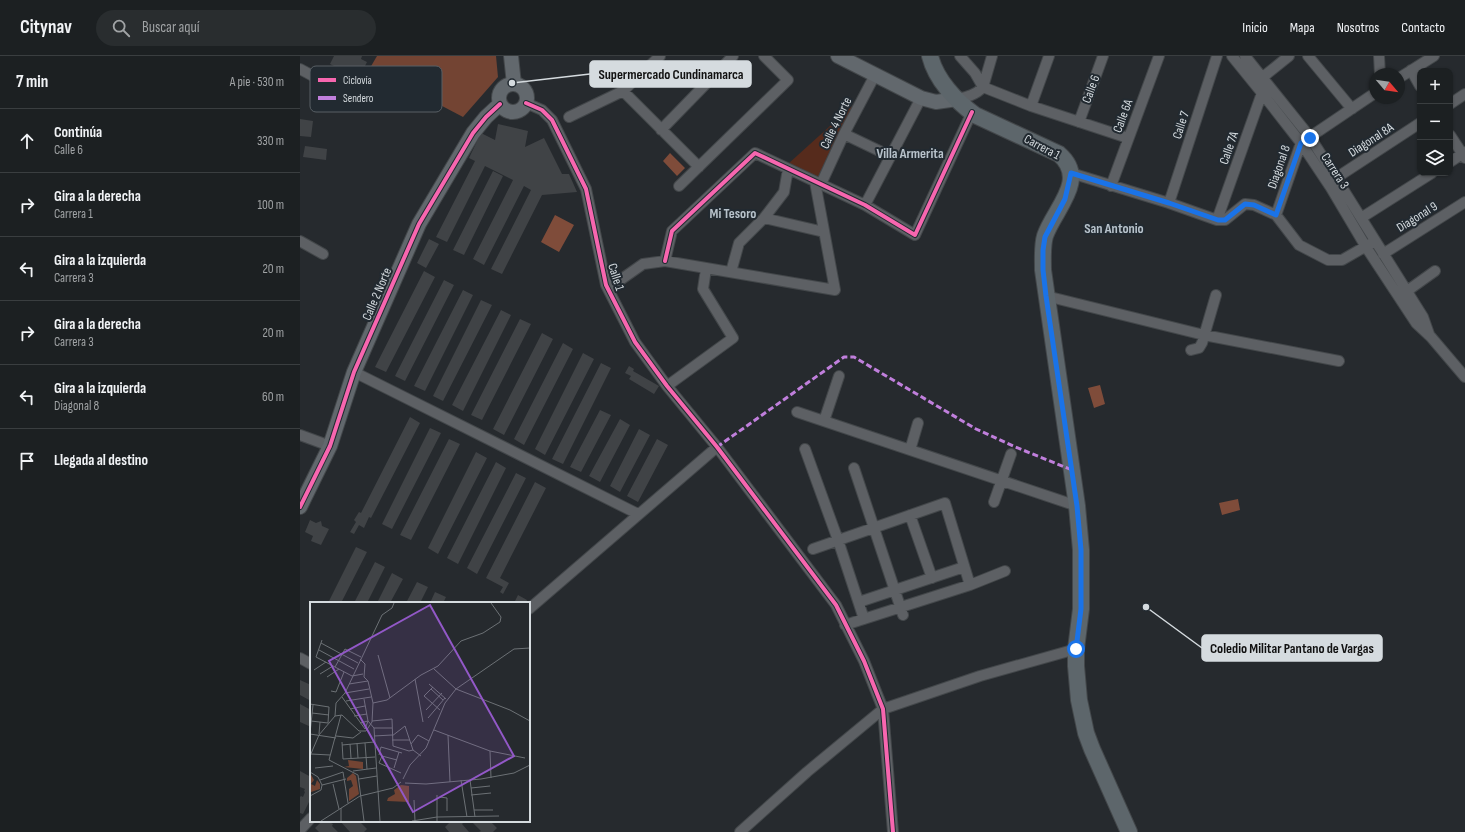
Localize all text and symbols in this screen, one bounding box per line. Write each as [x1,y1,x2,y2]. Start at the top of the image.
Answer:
search box [96,10,376,46]
text: Citynav [20,16,72,39]
icon: search [110,17,132,39]
text: Buscar aquí [142,18,200,37]
text: Inicio [1242,19,1268,36]
text: Mapa [1290,19,1315,36]
text: Nosotros [1337,19,1379,36]
text: Contacto [1401,19,1445,36]
callout: Supermercado Cundinamarca [590,61,751,87]
legend [310,66,442,112]
text: Supermercado Cundinamarca [598,66,744,83]
north arrow [1369,68,1405,104]
map controls [1417,68,1453,176]
button: + [1417,68,1453,104]
text: 7 min [16,72,48,92]
street label: Calle 6 [1079,72,1104,105]
text: A pie · 530 m [230,74,284,90]
text: Ciclovía [343,74,372,87]
text: Sendero [343,92,374,105]
street label: Calle 4 Norte [817,94,855,152]
street label: Calle 6A [1110,97,1137,135]
button: − [1417,104,1453,140]
street label: Calle 7 [1169,108,1193,141]
street label: Diagonal 8A [1345,119,1397,161]
text: Continúa [54,123,102,142]
street label: Calle 7A [1216,129,1242,167]
route end [1301,129,1319,147]
icon: ahead [16,130,38,152]
street label: Carrera 1 [1021,131,1063,163]
text: 330 m [257,133,284,149]
button: layers [1417,140,1453,176]
text: Calle 6 [54,142,83,158]
street label: Diagonal 8 [1264,143,1294,191]
district label: Villa Armerita [876,145,944,162]
street label: Carrera 3 [1317,150,1353,192]
text: Gira a la derecha [54,187,141,206]
icon: right [16,194,38,216]
text: 100 m [257,197,284,213]
street label: Diagonal 9 [1394,198,1441,236]
district label: Mi Tesoro [710,205,756,222]
text: Carrera 1 [54,206,93,222]
district label: San Antonio [1084,220,1144,237]
text: Gira a la izquierda [54,251,146,270]
icon: left [16,258,38,280]
text: 20 m [262,261,284,277]
street label: Calle 1 [604,261,628,293]
street label: Calle 2 Norte [359,265,395,323]
text: Carrera 3 [54,270,94,286]
text: Gira a la derecha [54,315,141,334]
icon: right [16,322,38,344]
text: 20 m [262,325,284,341]
text: Carrera 3 [54,334,94,350]
text: Gira a la izquierda [54,379,146,398]
icon: left [16,386,38,408]
text: 60 m [262,389,284,405]
text: Diagonal 8 [54,398,99,414]
icon: arrive [16,450,38,472]
text: Llegada al destino [54,451,148,470]
inset map [310,602,530,822]
callout: Coledio Militar Pantano de Vargas [1202,635,1382,661]
route start [1067,640,1085,658]
text: Coledio Militar Pantano de Vargas [1210,640,1374,657]

